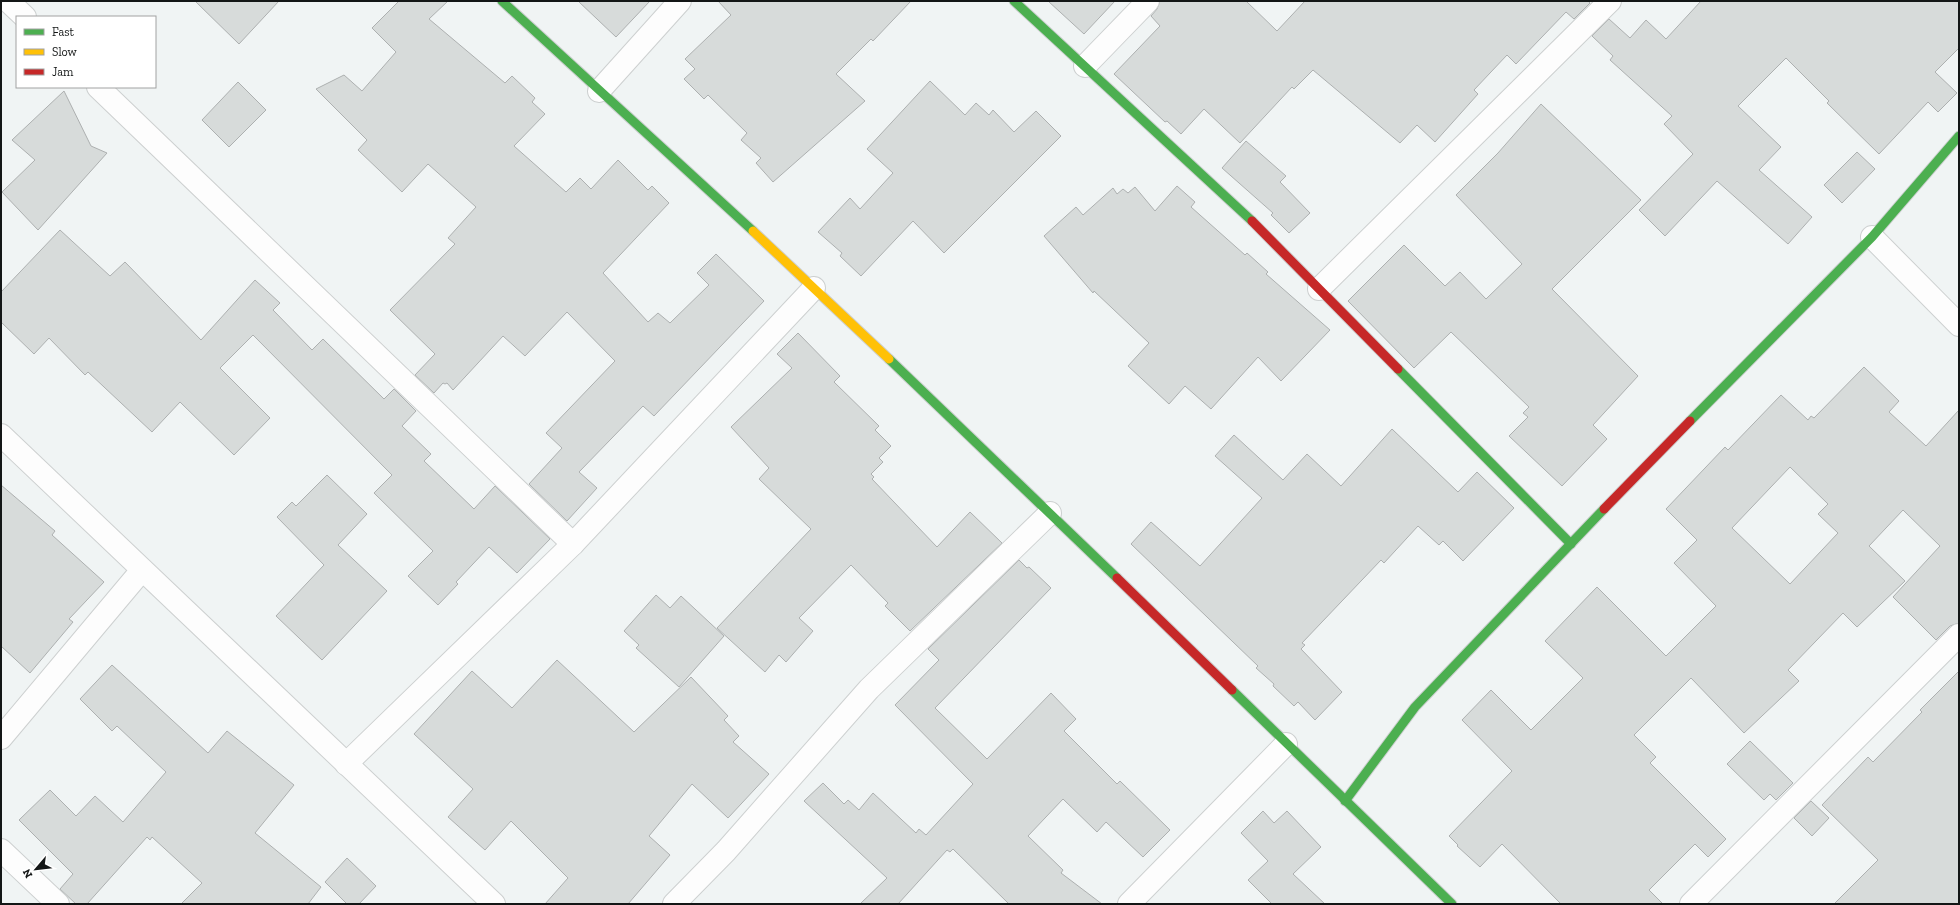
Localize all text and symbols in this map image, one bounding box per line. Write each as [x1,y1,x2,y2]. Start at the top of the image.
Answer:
legend [16,16,156,88]
text: Fast [52,25,75,39]
text: Slow [52,45,78,59]
text: Jam [52,65,74,79]
north arrow [16,849,56,889]
text: N [20,866,35,880]

